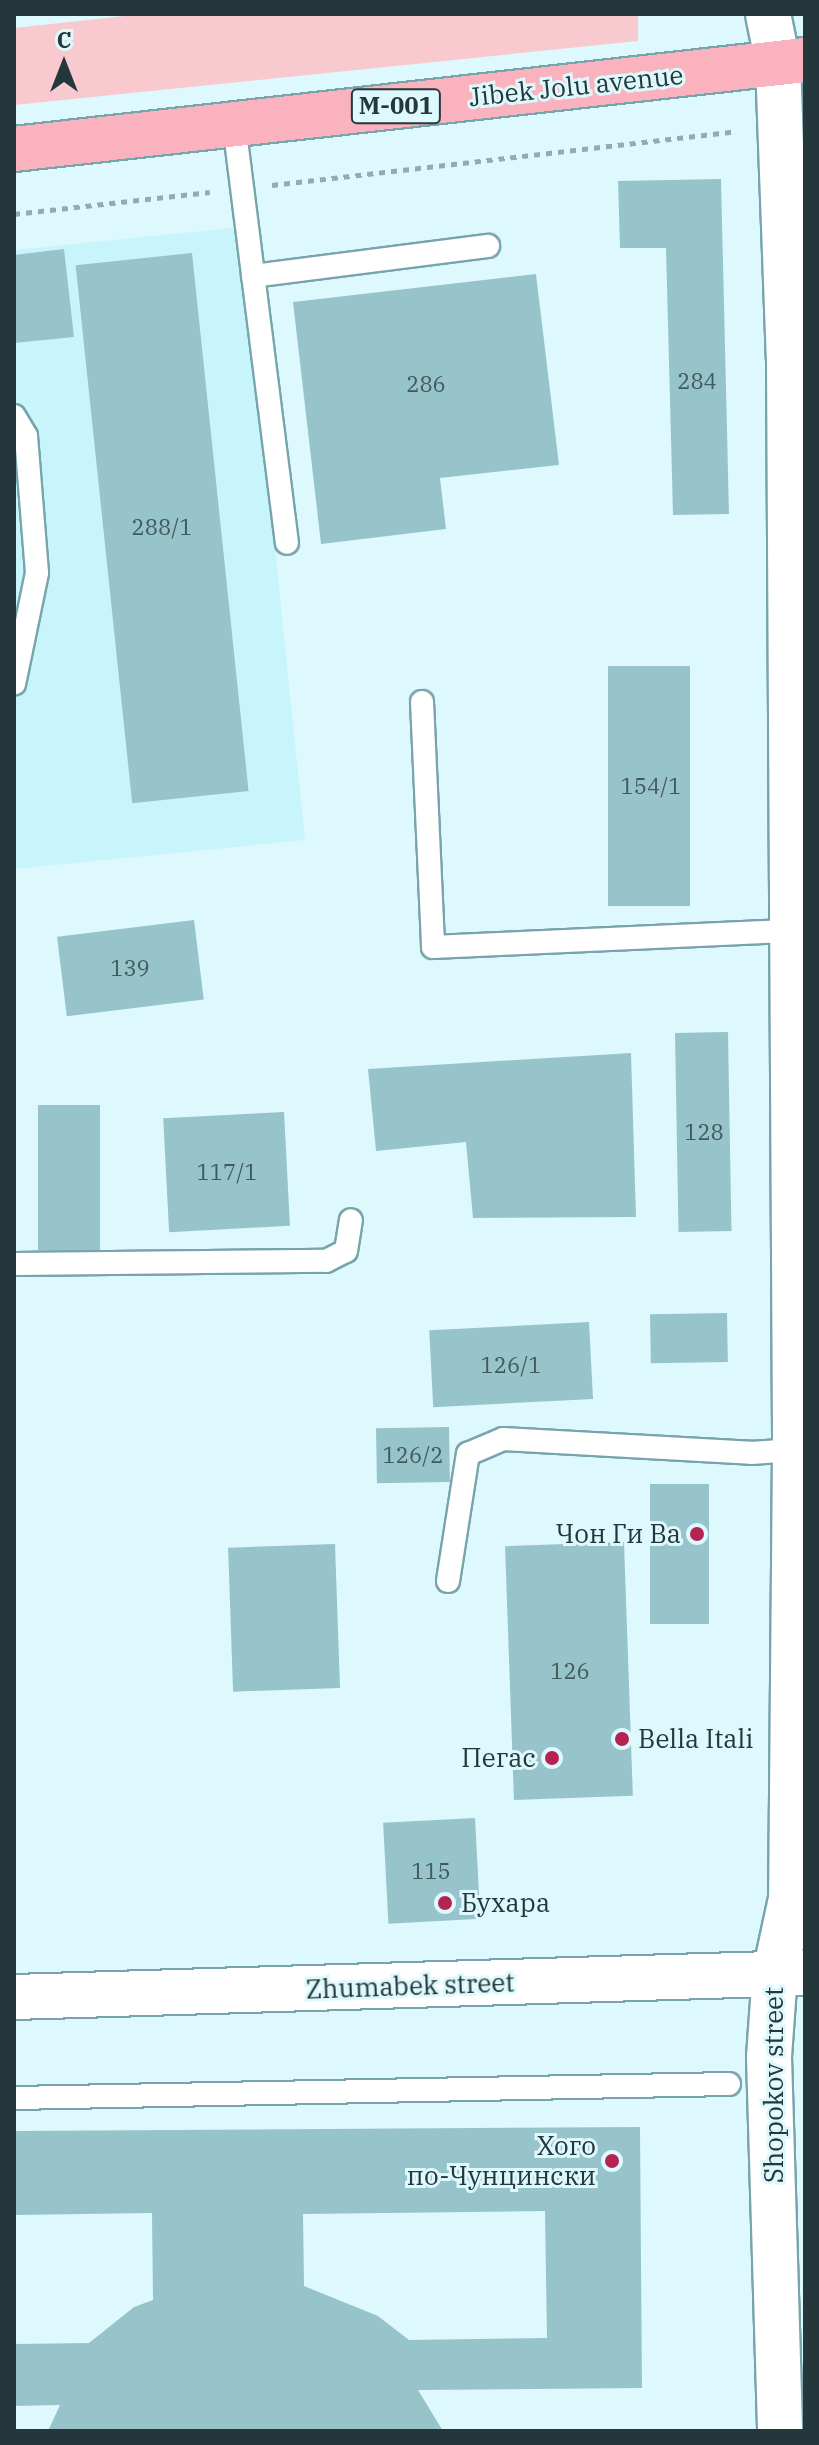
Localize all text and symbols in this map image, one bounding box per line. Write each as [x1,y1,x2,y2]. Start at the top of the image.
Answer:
north arrow [24,24,104,104]
text: С [57,25,71,54]
street label: Jibek Jolu avenue [467,59,685,113]
road number: М-001 [350,86,442,126]
house number: 284 [677,368,717,394]
house number: 286 [406,371,446,397]
house number: 288/1 [132,514,192,540]
house number: 154/1 [621,773,681,799]
house number: 139 [110,955,150,981]
house number: 128 [684,1119,724,1145]
house number: 117/1 [197,1159,257,1185]
house number: 126/1 [481,1352,541,1378]
house number: 126/2 [383,1442,443,1468]
place label: Чон Ги Ва [556,1518,681,1550]
marker: Чон Ги Ва [688,1525,706,1543]
house number: 126 [550,1658,590,1684]
place label: Bella Itali [638,1723,754,1755]
marker: Bella Itali [613,1730,631,1748]
place label: Пегас [461,1742,536,1774]
marker: Пегас [543,1749,561,1767]
house number: 115 [411,1858,451,1884]
place label: Бухара [461,1887,550,1919]
marker: Бухара [436,1894,454,1912]
street label: Zhumabek street [305,1967,515,2005]
street label: Shopokov street [758,1987,790,2183]
place label: Хого по-Чунцински [407,2130,596,2192]
marker: Хого по-Чунцински [603,2152,621,2170]

